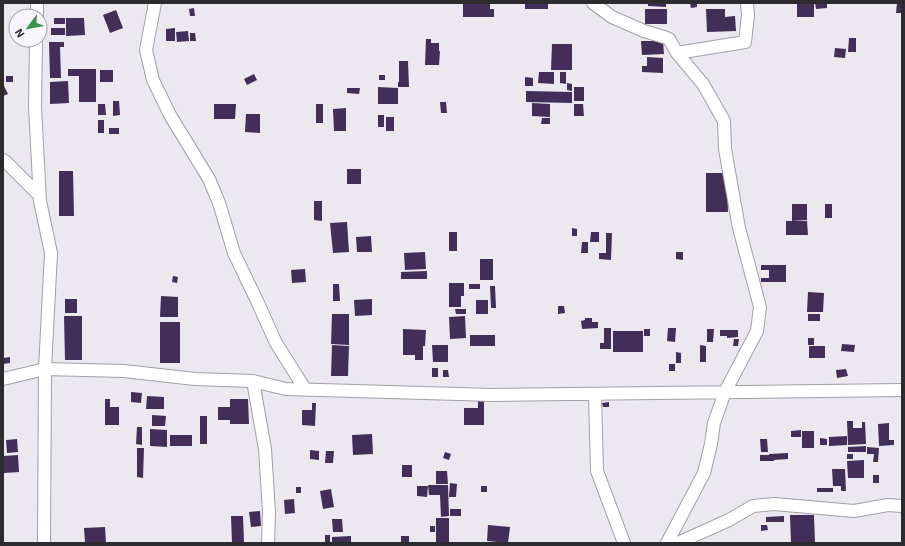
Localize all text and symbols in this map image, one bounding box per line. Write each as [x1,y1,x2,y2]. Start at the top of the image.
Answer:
north arrow [8,8,48,48]
text: N [11,27,27,40]

